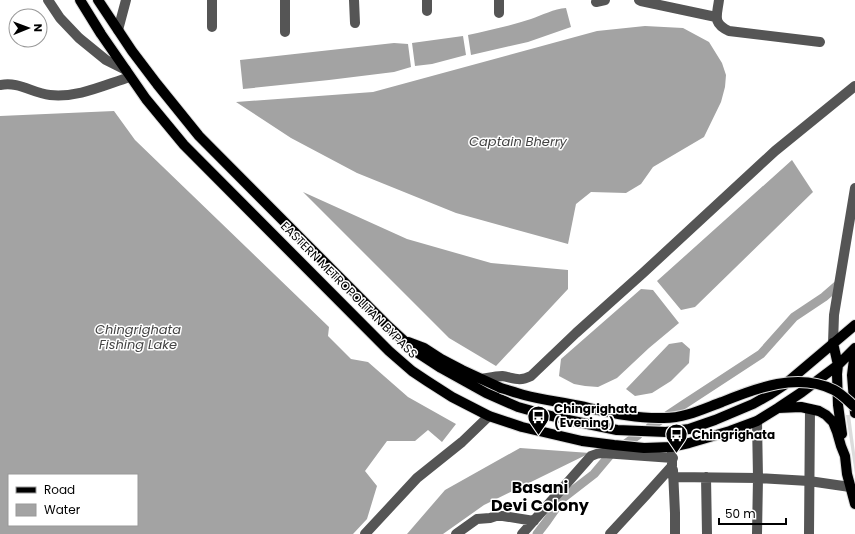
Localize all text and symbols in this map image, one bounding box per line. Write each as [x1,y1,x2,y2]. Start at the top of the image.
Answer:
north arrow [8,8,48,48]
text: N [30,24,46,32]
water label: Captain Bherry [469,132,568,151]
street label: EASTERN METROPOLITAN BYPASS [277,218,421,362]
water label: Chingrighata Fishing Lake [95,320,181,354]
place label: Chingrighata (Evening) [554,400,637,431]
bus stop icon: Chingrighata (Evening) [525,403,551,436]
bus stop icon: Chingrighata [664,422,690,455]
place label: Chingrighata [692,426,775,443]
legend [8,474,138,526]
district label: Basani Devi Colony [491,476,590,517]
text: Road [44,481,75,498]
scale bar [719,500,786,526]
text: Water [44,501,81,518]
text: 50 m [725,505,756,522]

